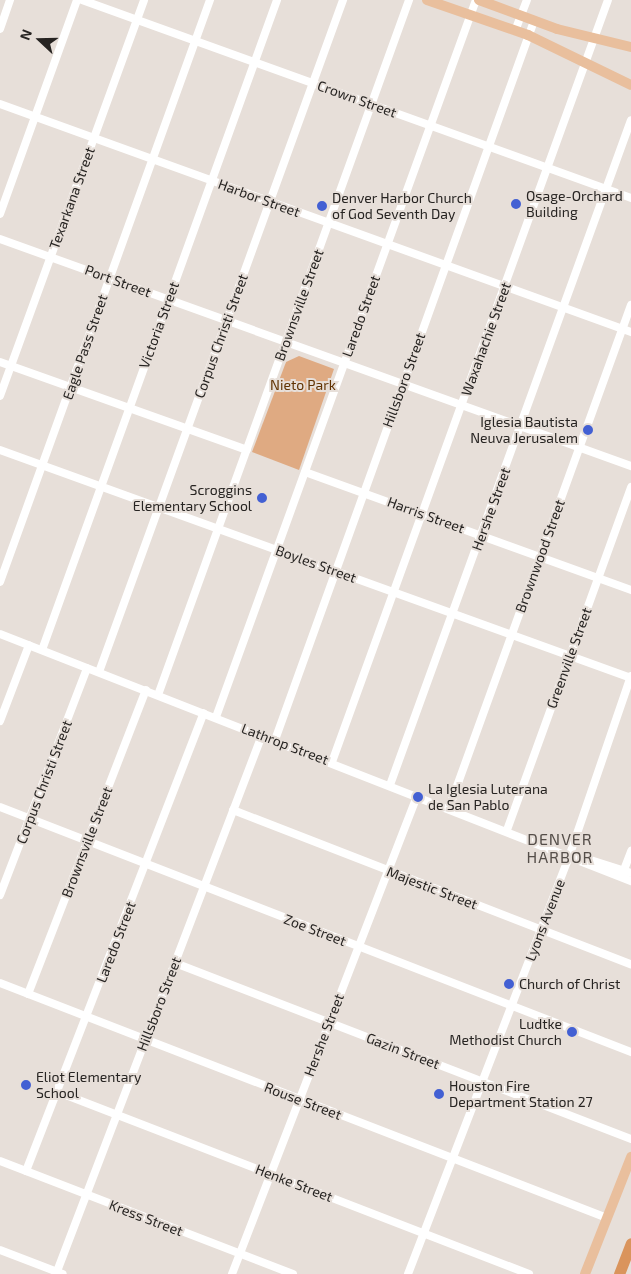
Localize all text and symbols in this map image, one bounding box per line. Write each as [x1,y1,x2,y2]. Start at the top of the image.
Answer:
north arrow [15,15,65,65]
text: N [16,27,35,42]
street label: Crown Street [315,77,399,121]
street label: Texarkana Street [46,145,98,251]
street label: Harbor Street [216,175,302,221]
place label: Osage-Orchard Building [526,188,623,220]
place label: Denver Harbor Church of God Seventh Day [332,190,472,222]
marker: Osage-Orchard Building [510,198,522,210]
marker: Denver Harbor Church of God Seventh Day [316,200,328,212]
street label: Brownsville Street [271,247,327,363]
street label: Port Street [83,261,153,301]
street label: Corpus Christi Street [191,272,251,400]
street label: Laredo Street [338,273,384,359]
street label: Victoria Street [136,279,182,371]
street label: Waxahachie Street [458,280,514,398]
street label: Eagle Pass Street [59,292,111,402]
street label: Hillsboro Street [379,330,429,430]
park label: Nieto Park [270,377,336,393]
place label: Iglesia Bautista Neuva Jerusalem [470,414,578,447]
marker: Iglesia Bautista Neuva Jerusalem [582,424,594,436]
street label: Hershe Street [468,465,514,553]
place label: Scroggins Elementary School [133,482,252,514]
marker: Scroggins Elementary School [256,492,268,504]
street label: Harris Street [385,493,467,537]
street label: Brownwood Street [512,497,568,615]
street label: Boyles Street [273,542,359,586]
street label: Greenville Street [543,605,595,711]
street label: Corpus Christi Street [13,718,75,846]
street label: Lathrop Street [239,720,331,768]
place label: La Iglesia Luterana de San Pablo [428,781,548,814]
street label: Brownsville Street [58,784,116,900]
marker: La Iglesia Luterana de San Pablo [412,791,424,803]
district label: DENVER HARBOR [526,829,594,867]
street label: Majestic Street [384,863,480,913]
street label: Lyons Avenue [522,876,568,964]
street label: Laredo Street [93,899,139,985]
street label: Zoe Street [281,910,349,950]
street label: Hillsboro Street [133,954,185,1054]
place label: Church of Christ [519,976,621,992]
marker: Church of Christ [503,978,515,990]
street label: Hershe Street [301,991,347,1079]
place label: Ludtke Methodist Church [449,1016,562,1048]
marker: Ludtke Methodist Church [566,1026,578,1038]
street label: Gazin Street [364,1029,442,1073]
place label: Eliot Elementary School [36,1069,141,1102]
place label: Houston Fire Department Station 27 [449,1078,593,1110]
marker: Eliot Elementary School [20,1079,32,1091]
street label: Rouse Street [262,1079,344,1123]
marker: Houston Fire Department Station 27 [433,1088,445,1100]
street label: Henke Street [253,1161,335,1205]
street label: Kress Street [107,1196,185,1240]

